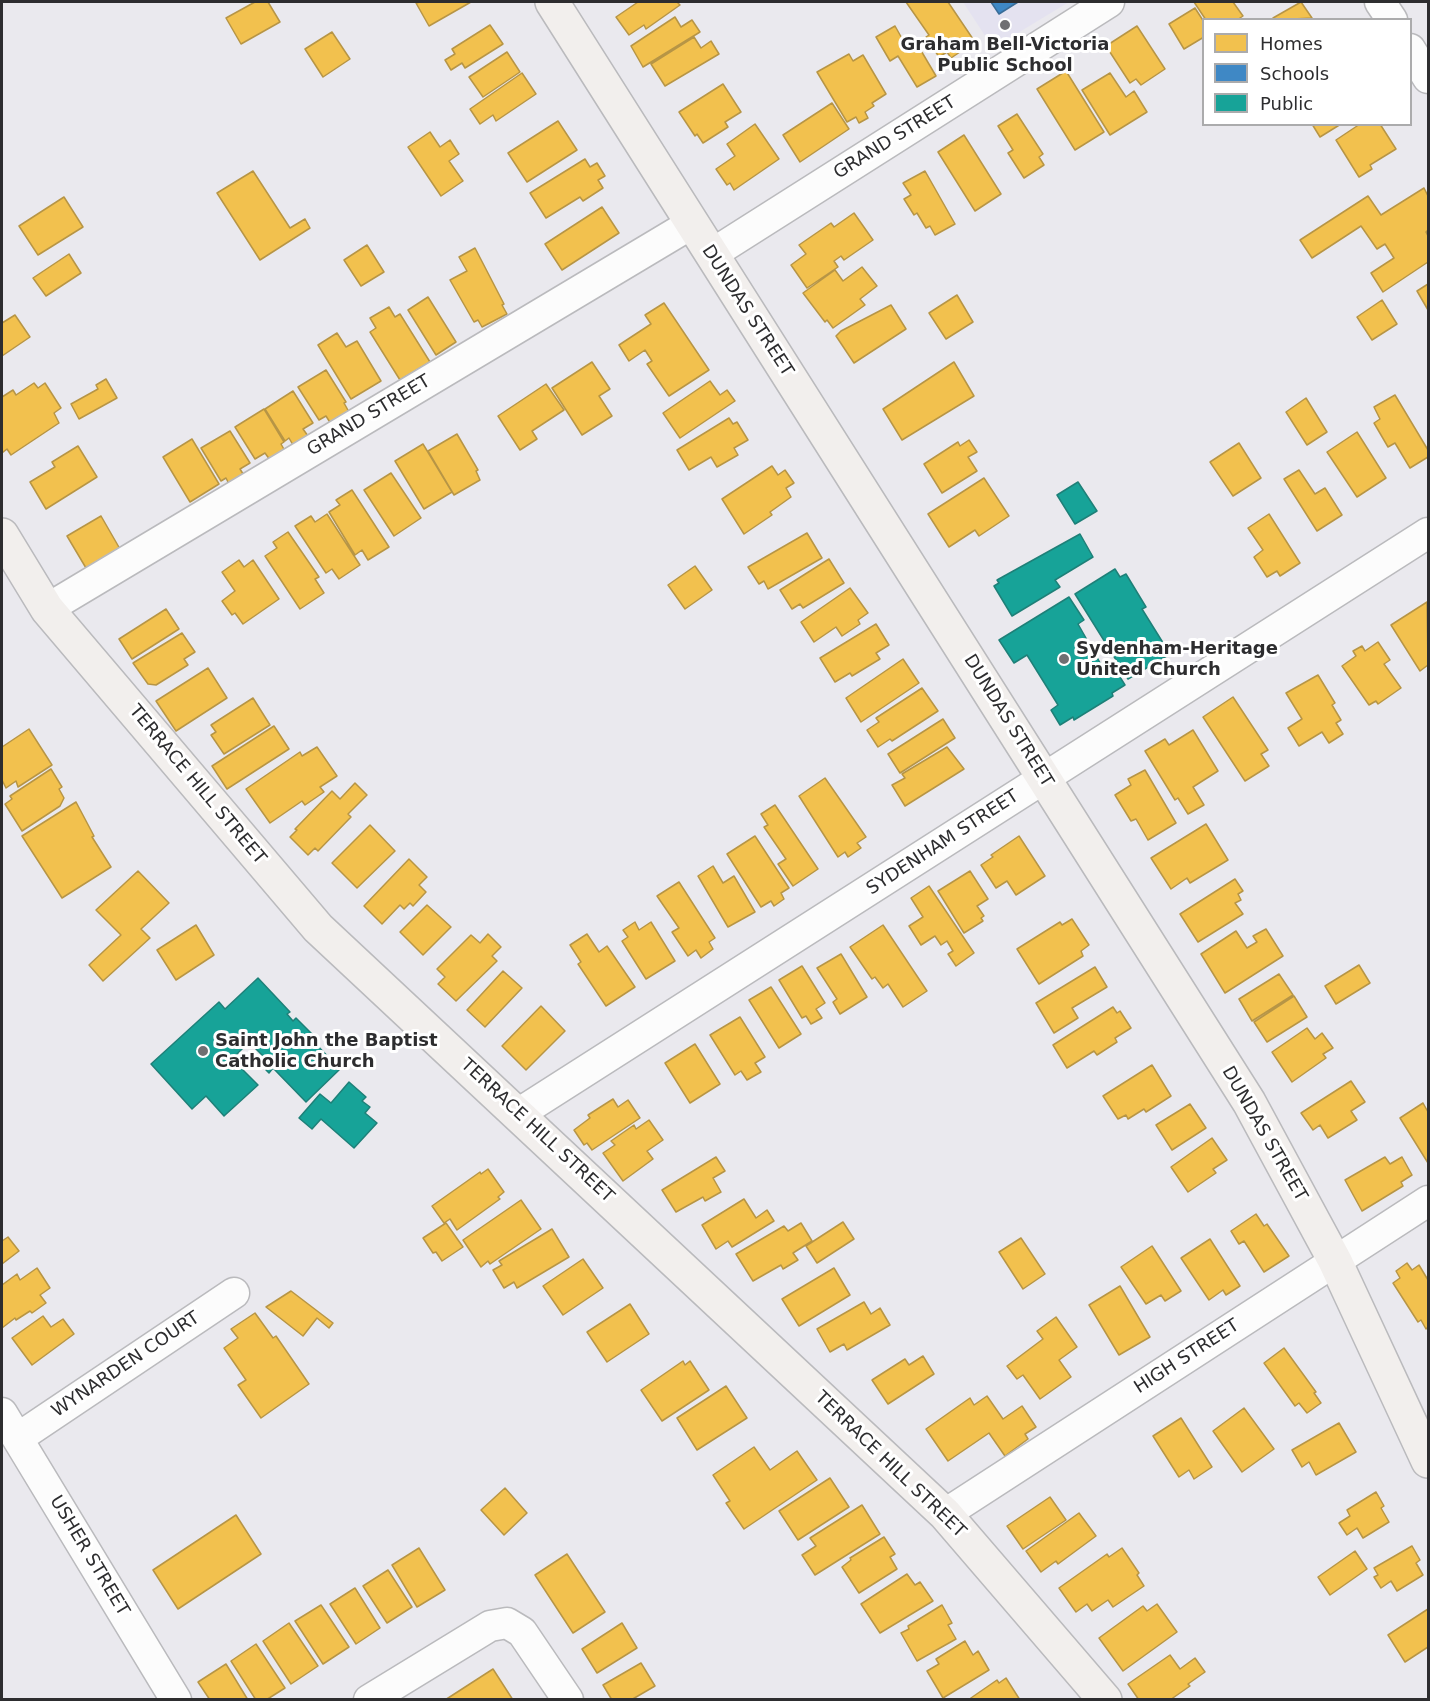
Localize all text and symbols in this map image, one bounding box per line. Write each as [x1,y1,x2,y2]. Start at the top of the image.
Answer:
marker: Graham Bell-Victoria Public School [998,18,1012,32]
legend [1202,18,1412,126]
text: Homes [1260,33,1323,54]
place label: Graham Bell-Victoria Public School [901,34,1109,76]
text: Schools [1260,63,1329,84]
street label: GRAND STREET [830,92,960,184]
text: Public [1260,93,1313,114]
street label: DUNDAS STREET [697,241,797,381]
street label: GRAND STREET [304,371,434,461]
place label: Sydenham-Heritage United Church [1076,638,1278,680]
street label: DUNDAS STREET [959,651,1057,791]
marker: Sydenham-Heritage United Church [1057,652,1071,666]
street label: TERRACE HILL STREET [124,701,270,869]
street label: SYDENHAM STREET [863,786,1023,900]
place label: Saint John the Baptist Catholic Church [215,1030,438,1072]
marker: Saint John the Baptist Catholic Church [196,1044,210,1058]
street label: TERRACE HILL STREET [456,1054,618,1208]
street label: DUNDAS STREET [1217,1063,1311,1205]
street label: WYNARDEN COURT [48,1308,204,1422]
street label: HIGH STREET [1130,1315,1244,1399]
street label: TERRACE HILL STREET [810,1387,970,1543]
street label: USHER STREET [45,1492,133,1620]

